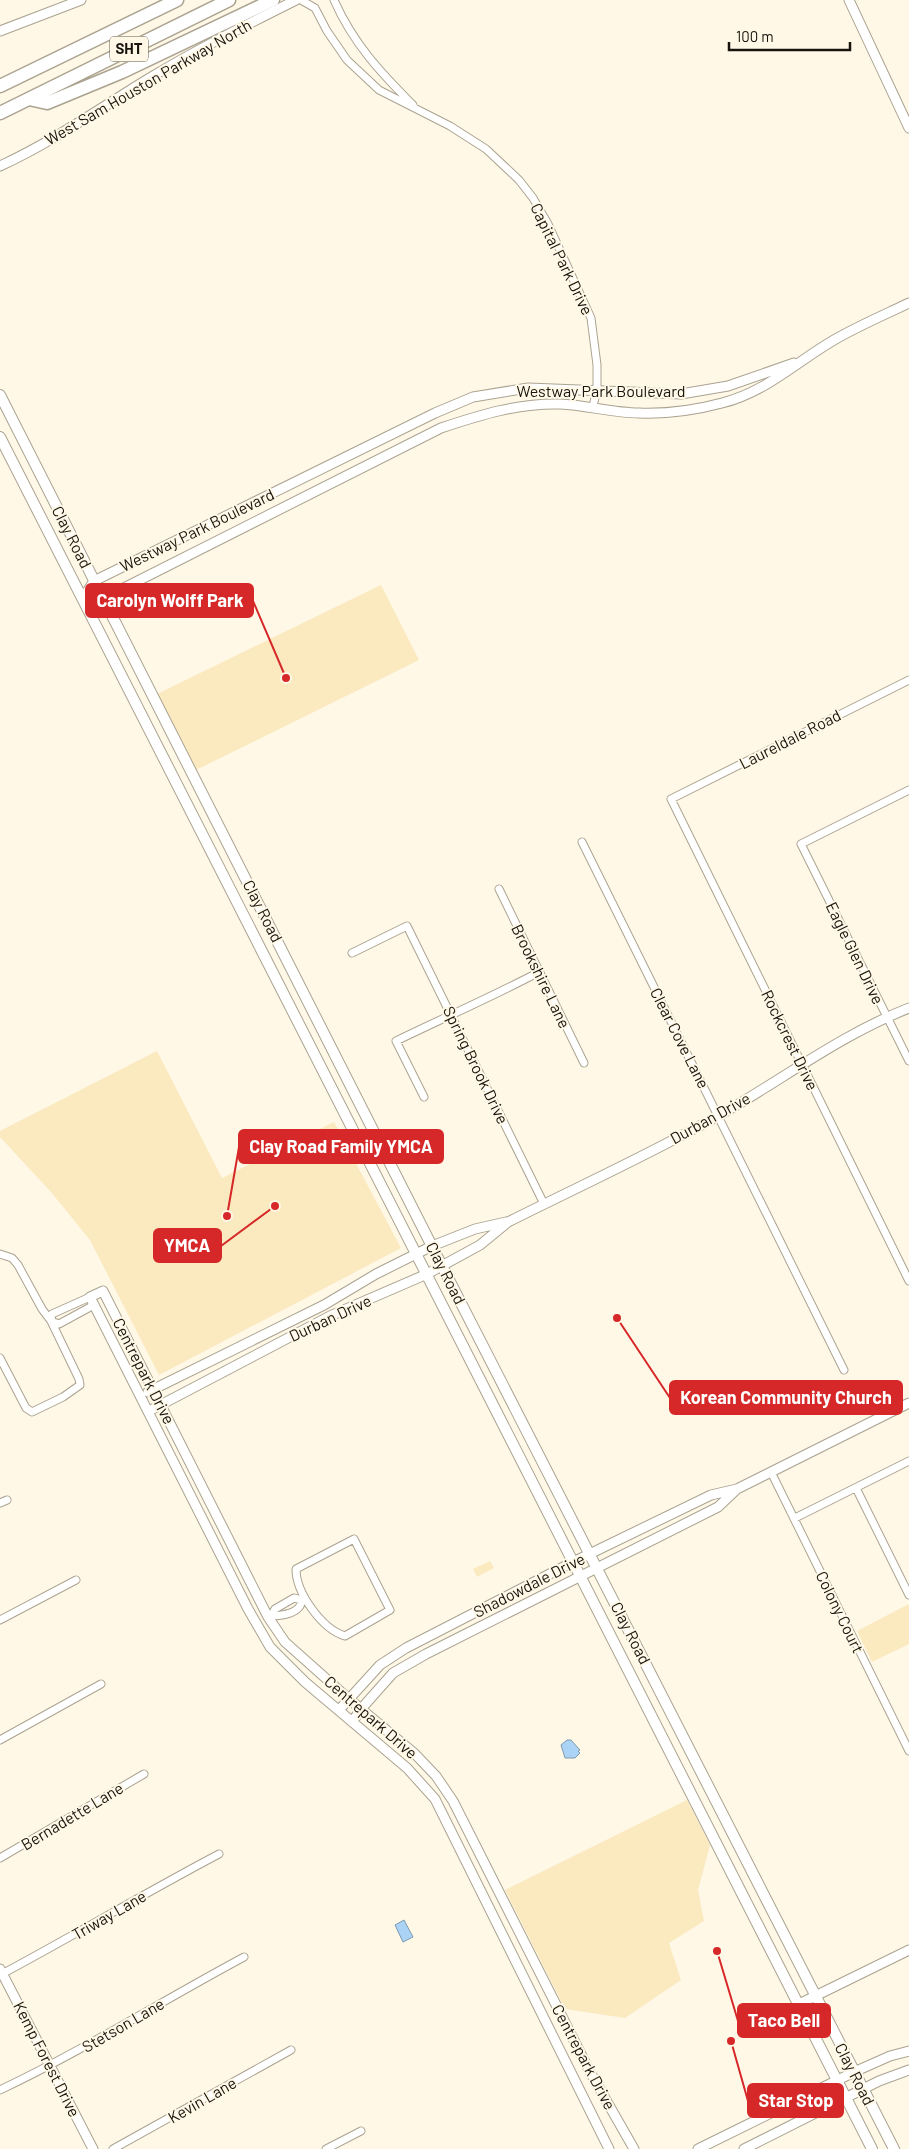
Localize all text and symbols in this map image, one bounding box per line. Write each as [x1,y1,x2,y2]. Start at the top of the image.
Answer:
street label: West Sam Houston Parkway North [41,15,254,149]
scale bar [729,20,850,52]
text: 100 m [736,27,774,45]
road number: SHT [110,36,148,62]
street label: Capital Park Drive [527,200,598,318]
street label: Westway Park Boulevard [516,381,686,400]
street label: Westway Park Boulevard [117,484,277,575]
street label: Clay Road [49,502,96,571]
callout: Carolyn Wolff Park [86,584,253,617]
text: Carolyn Wolff Park [96,589,244,611]
street label: Laureldale Road [736,705,844,772]
street label: Clay Road [240,876,287,945]
street label: Eagle Glen Drive [823,899,888,1007]
street label: Brookshire Lane [508,921,575,1031]
street label: Clear Cove Lane [647,984,714,1091]
street label: Rockcrest Drive [758,986,823,1093]
street label: Spring Brook Drive [440,1003,513,1127]
street label: Durban Drive [666,1088,753,1147]
callout: Clay Road Family YMCA [239,1130,443,1163]
text: Clay Road Family YMCA [249,1135,433,1157]
callout: YMCA [154,1229,221,1262]
text: YMCA [164,1234,210,1256]
street label: Clay Road [423,1238,470,1307]
street label: Durban Drive [286,1290,374,1345]
street label: Centrepark Drive [110,1314,179,1427]
callout: Korean Community Church [670,1381,902,1414]
text: Korean Community Church [680,1386,892,1408]
street label: Shadowdale Drive [470,1548,588,1621]
street label: Colony Court [812,1568,868,1656]
street label: Clay Road [608,1598,655,1667]
street label: Centrepark Drive [321,1671,422,1762]
street label: Bernadette Lane [17,1778,126,1854]
street label: Triway Lane [68,1886,149,1943]
street label: Stetson Lane [78,1993,167,2056]
street label: Kemp Forest Drive [10,1998,85,2120]
street label: Centrepark Drive [549,2001,620,2113]
callout: Taco Bell [738,2004,830,2037]
text: Taco Bell [748,2009,820,2031]
street label: Clay Road [832,2039,879,2108]
street label: Kevin Lane [164,2072,239,2127]
callout: Star Stop [748,2084,843,2117]
text: Star Stop [758,2089,834,2111]

